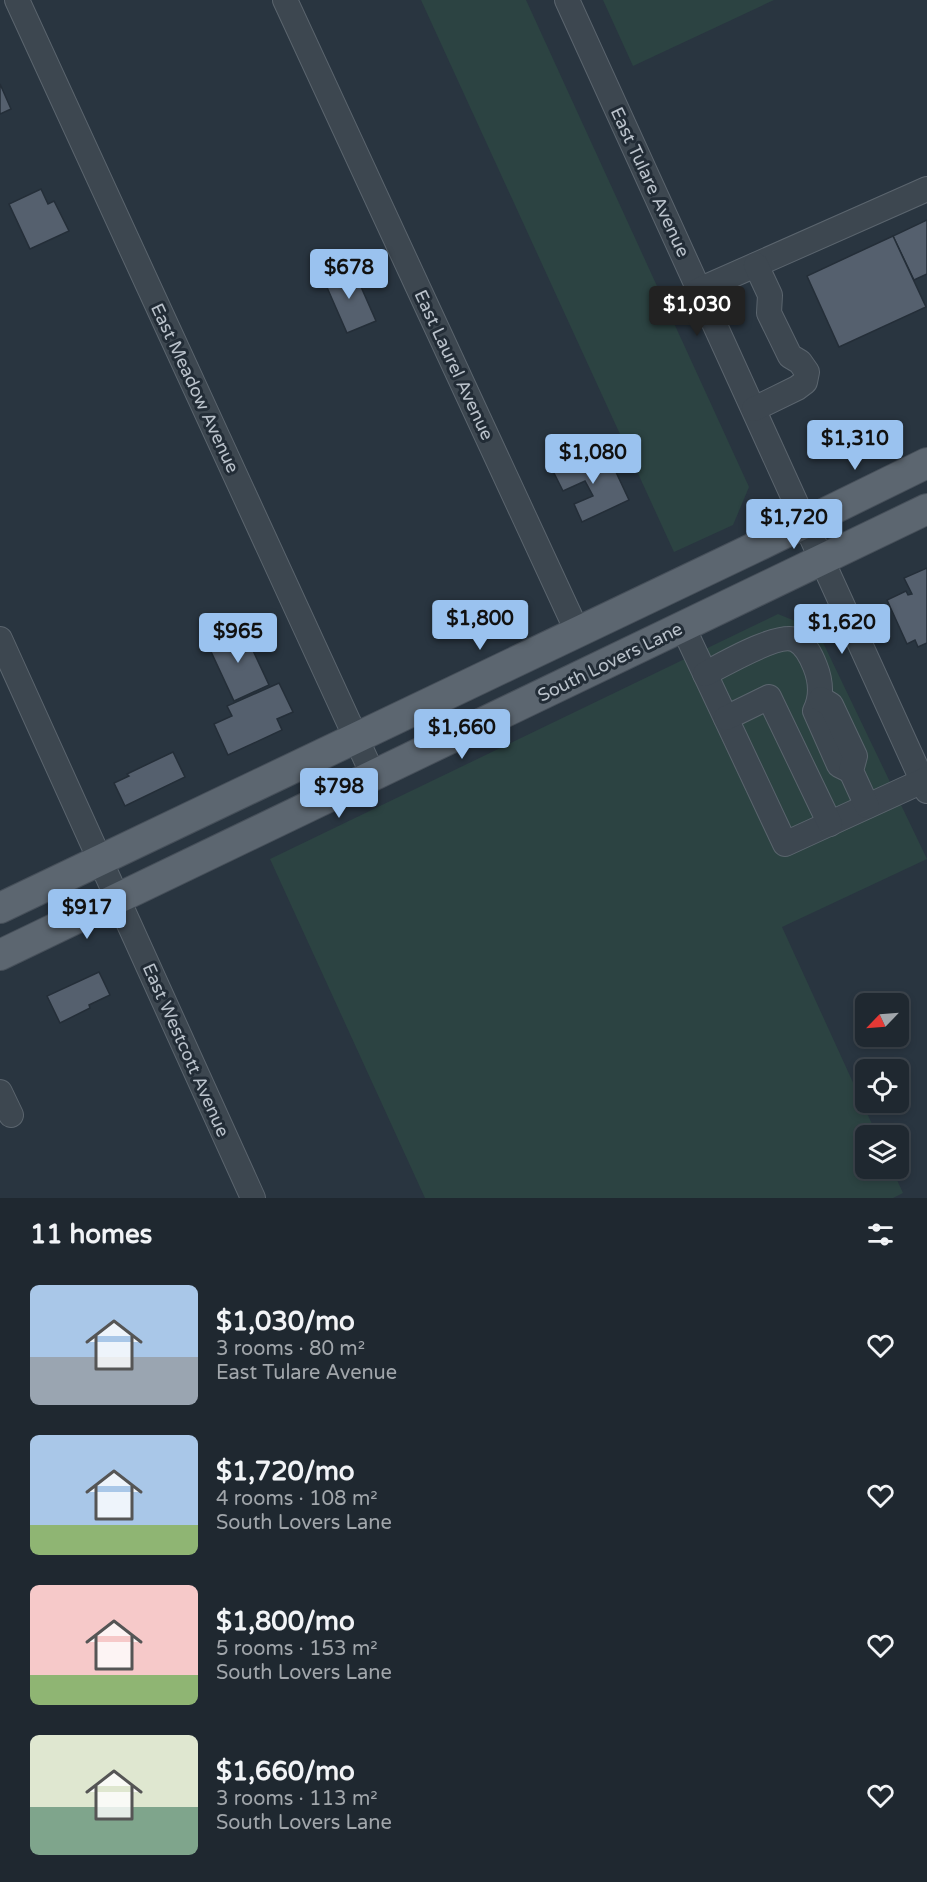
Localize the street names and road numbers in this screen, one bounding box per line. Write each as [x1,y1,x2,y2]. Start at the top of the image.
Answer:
street label: East Tulare Avenue [606,104,694,260]
street label: East Laurel Avenue [410,286,498,444]
street label: East Meadow Avenue [146,300,244,476]
street label: South Lovers Lane [534,617,686,707]
street label: East Westcott Avenue [138,960,234,1140]

